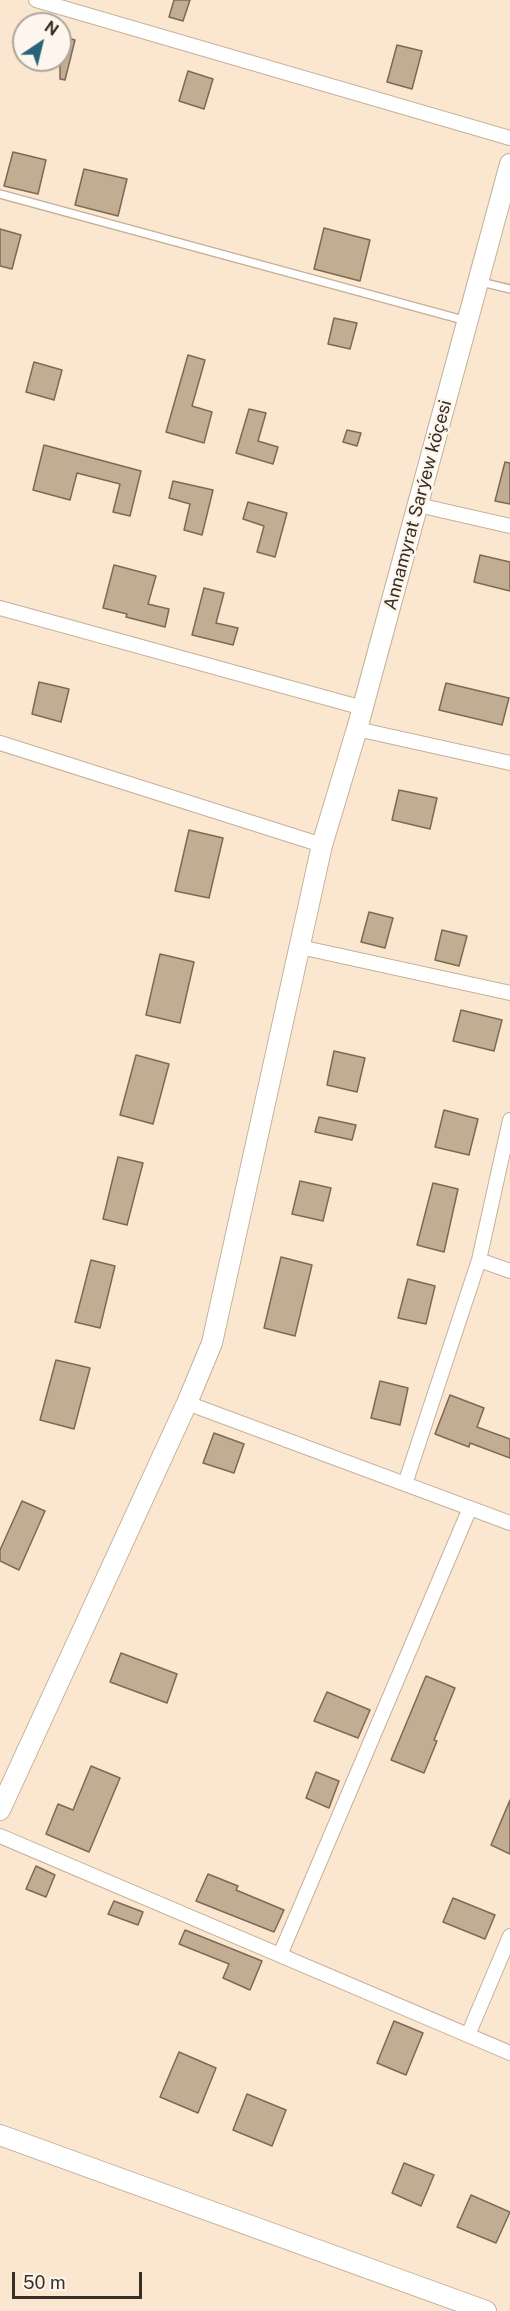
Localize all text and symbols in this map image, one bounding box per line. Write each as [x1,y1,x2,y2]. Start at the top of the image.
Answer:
north arrow [12,12,72,72]
text: N [41,17,62,40]
street label: Annamyrat Sarýew köçesi [380,398,456,612]
scale bar [15,2260,146,2298]
text: 50 m [23,2272,66,2293]

